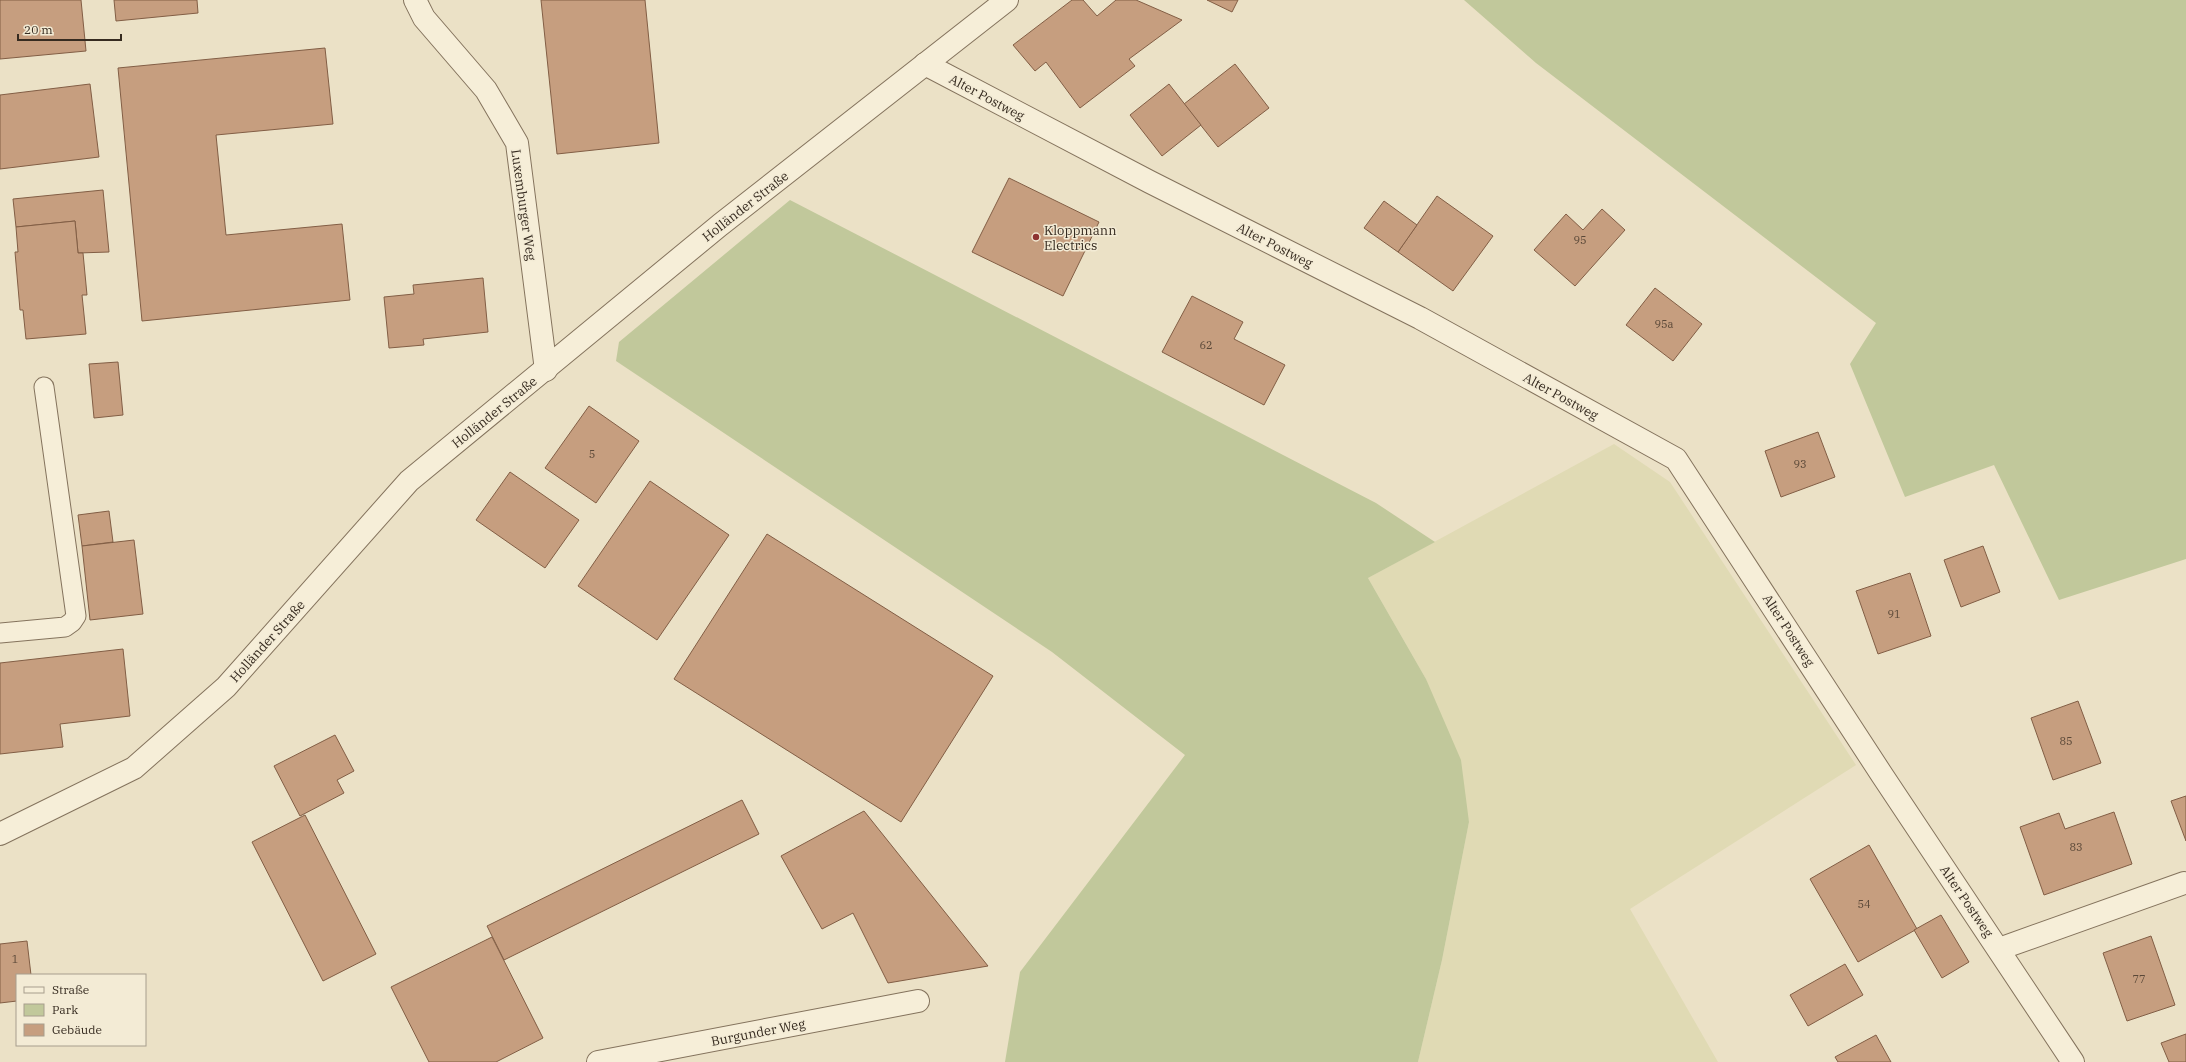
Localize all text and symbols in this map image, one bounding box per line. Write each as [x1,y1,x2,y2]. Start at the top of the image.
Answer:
scale bar [18,16,121,42]
text: 20 m [24,22,53,37]
street label: Alter Postweg [946,70,1027,124]
street label: Luxemburger Weg [507,148,540,262]
street label: Holländer Straße [699,167,792,245]
street label: Alter Postweg [1234,219,1316,272]
place label: Kloppmann Electrics [1044,222,1116,254]
marker: Kloppmann Electrics [1031,232,1041,242]
house number: 95 [1573,233,1587,247]
house number: 95a [1654,317,1674,331]
house number: 62 [1199,338,1213,352]
street label: Alter Postweg [1520,369,1601,424]
street label: Holländer Straße [448,373,540,452]
house number: 5 [589,447,595,461]
house number: 93 [1793,457,1807,471]
street label: Alter Postweg [1759,591,1818,670]
street label: Holländer Straße [226,597,309,686]
house number: 91 [1887,607,1901,621]
house number: 85 [2059,734,2073,748]
house number: 83 [2069,840,2083,854]
street label: Alter Postweg [1936,862,1997,940]
house number: 54 [1857,897,1871,911]
house number: 1 [12,952,18,966]
house number: 77 [2132,972,2146,986]
legend [16,974,146,1046]
text: Straße [52,982,89,997]
text: Park [52,1002,78,1017]
street label: Burgunder Weg [710,1015,807,1050]
text: Gebäude [52,1022,102,1037]

